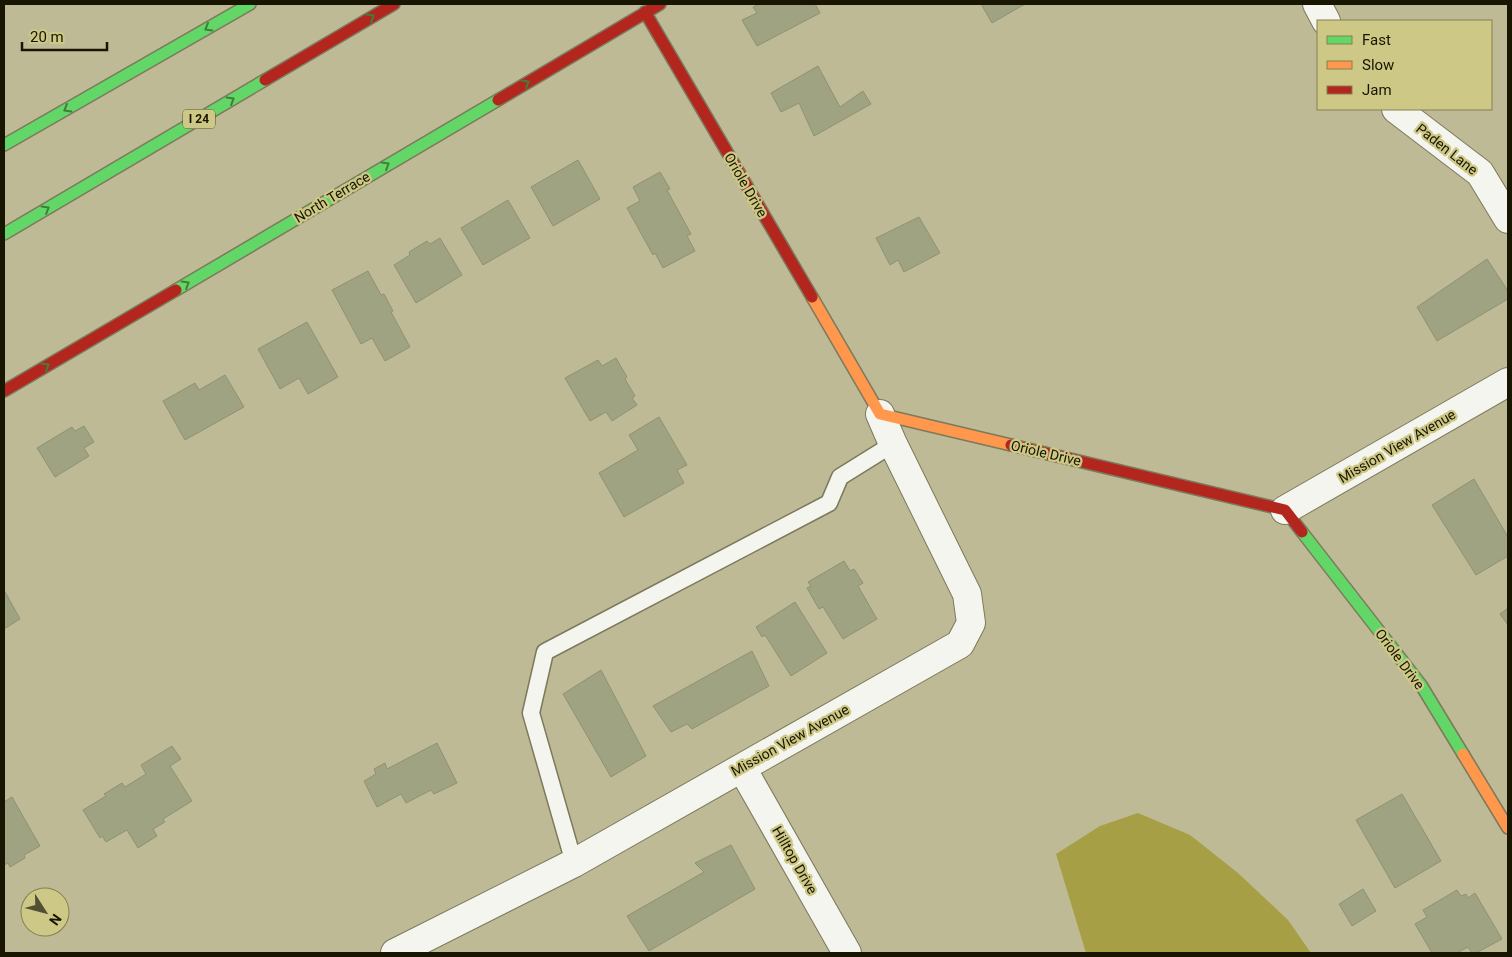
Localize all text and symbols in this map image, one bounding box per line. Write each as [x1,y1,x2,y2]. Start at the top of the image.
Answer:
one-way arrow [366,14,375,24]
scale bar [22,20,108,52]
legend [1317,20,1492,110]
one-way arrow [204,22,213,32]
text: 20 m [30,28,64,46]
text: Fast [1362,31,1391,49]
text: Slow [1362,56,1394,74]
one-way arrow [520,79,529,89]
text: Jam [1362,81,1392,99]
one-way arrow [226,96,235,106]
one-way arrow [63,103,72,113]
road number: I 24 [183,110,215,128]
street label: Paden Lane [1413,120,1481,178]
street label: Oriole Drive [721,150,771,220]
one-way arrow [380,162,389,172]
street label: North Terrace [291,168,373,226]
one-way arrow [40,206,49,216]
one-way arrow [180,280,189,290]
one-way arrow [40,363,49,373]
street label: Mission View Avenue [1336,406,1458,486]
street label: Oriole Drive [1009,437,1083,469]
street label: Oriole Drive [1372,626,1428,692]
street label: Mission View Avenue [728,701,852,779]
street label: Hilltop Drive [769,823,821,897]
north arrow [20,887,70,937]
text: N [46,911,65,928]

